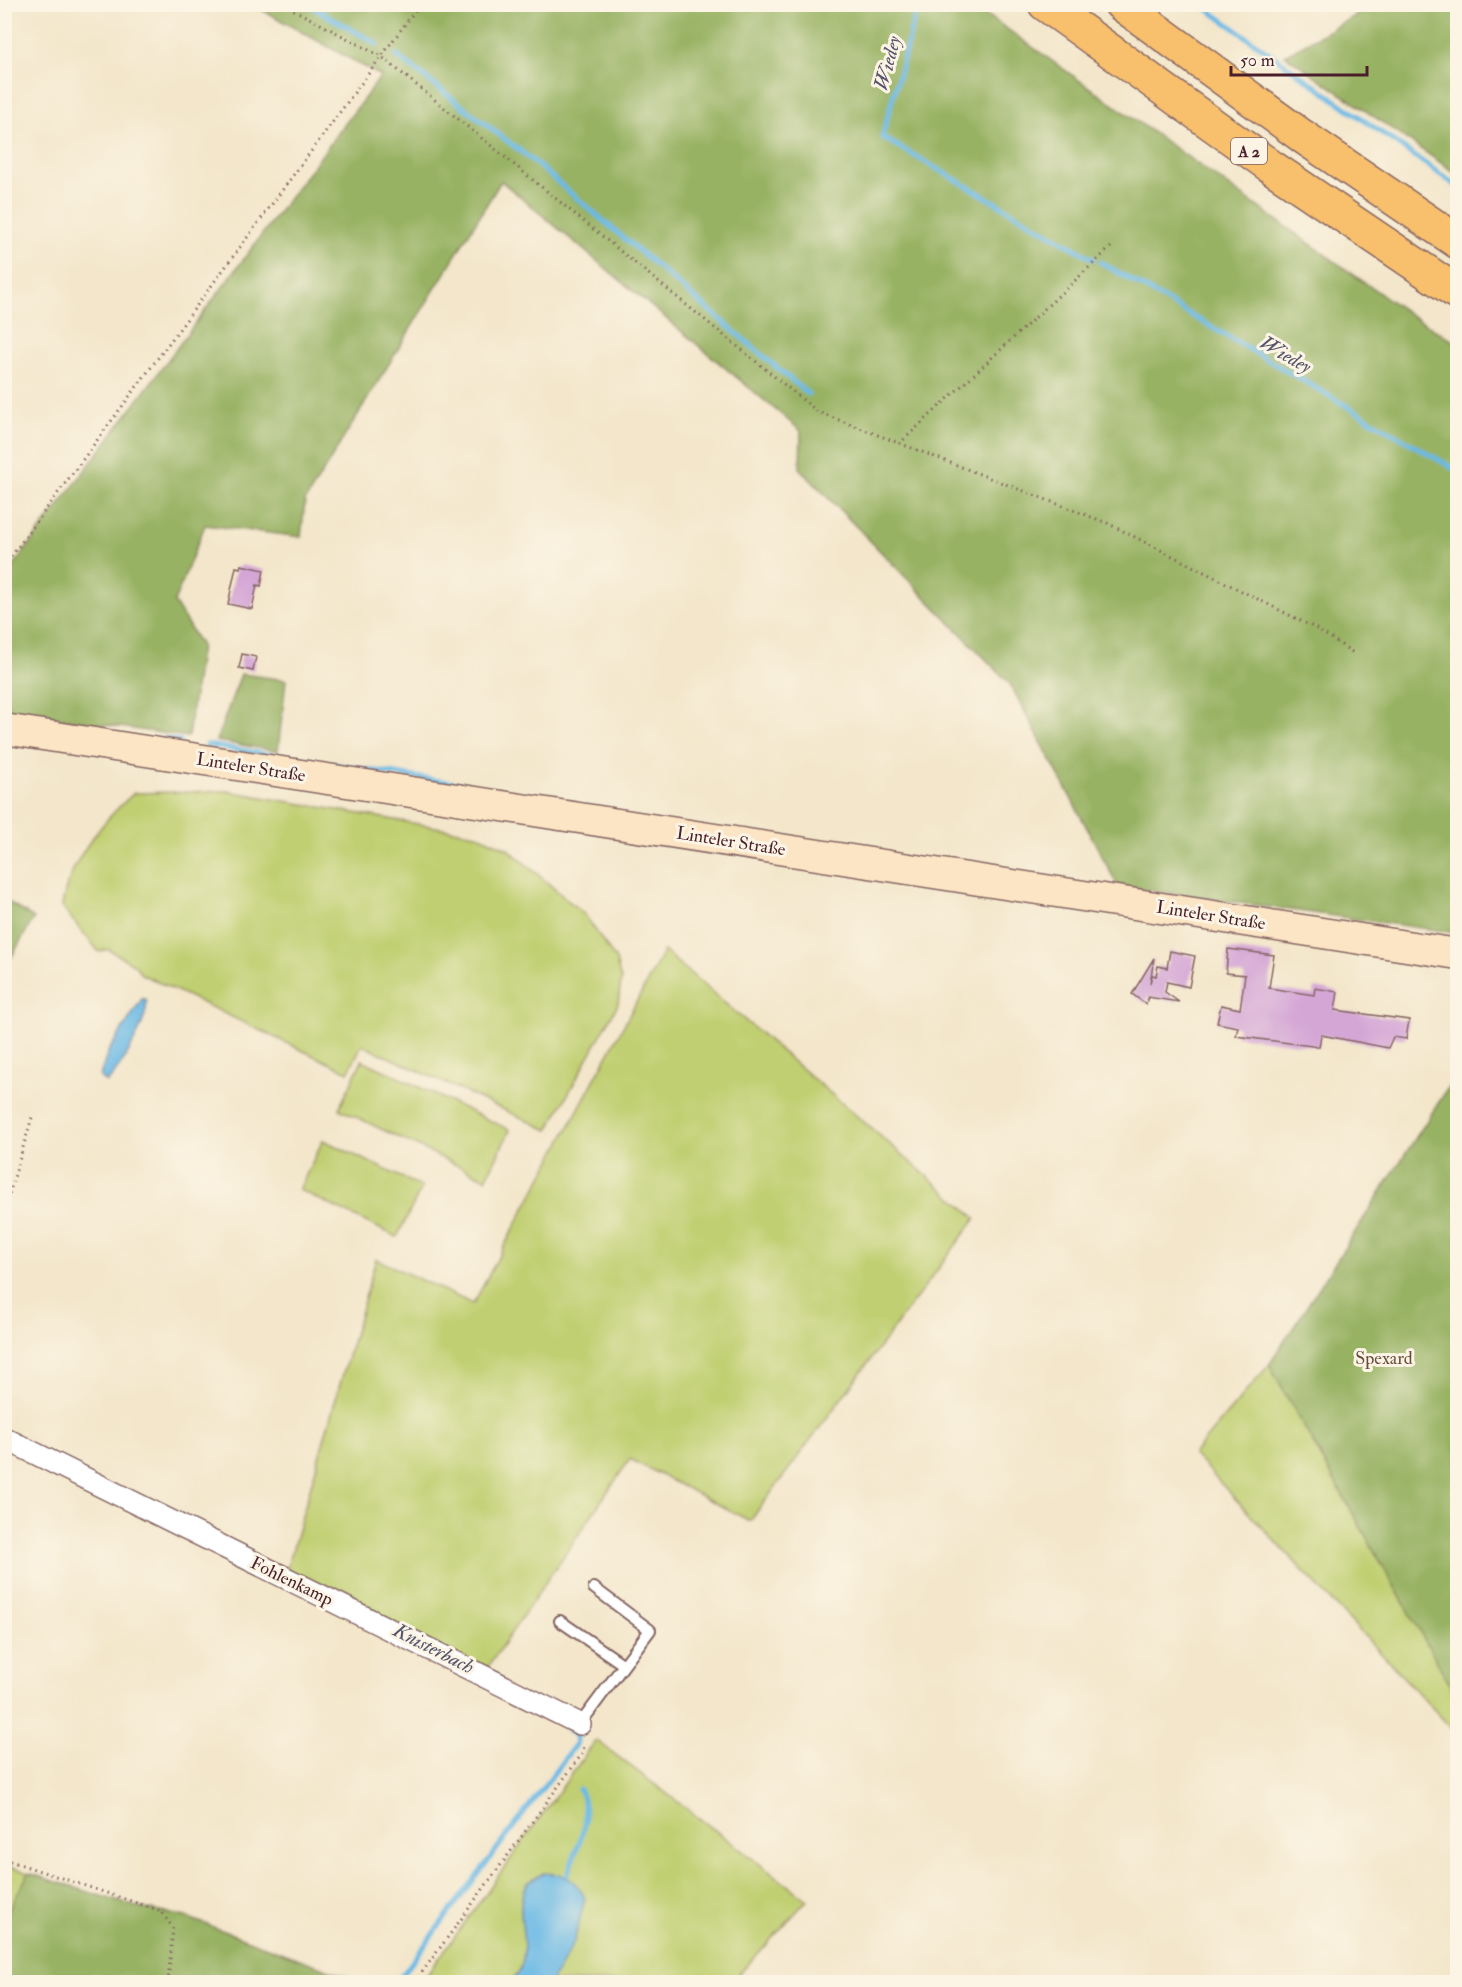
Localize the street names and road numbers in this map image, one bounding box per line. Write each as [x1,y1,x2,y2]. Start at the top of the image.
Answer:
road number: A 2 [1231,138,1267,164]
street label: Linteler Straße [195,748,308,788]
street label: Linteler Straße [675,822,788,862]
street label: Linteler Straße [1155,896,1268,936]
street label: Fohlenkamp [247,1552,337,1611]

